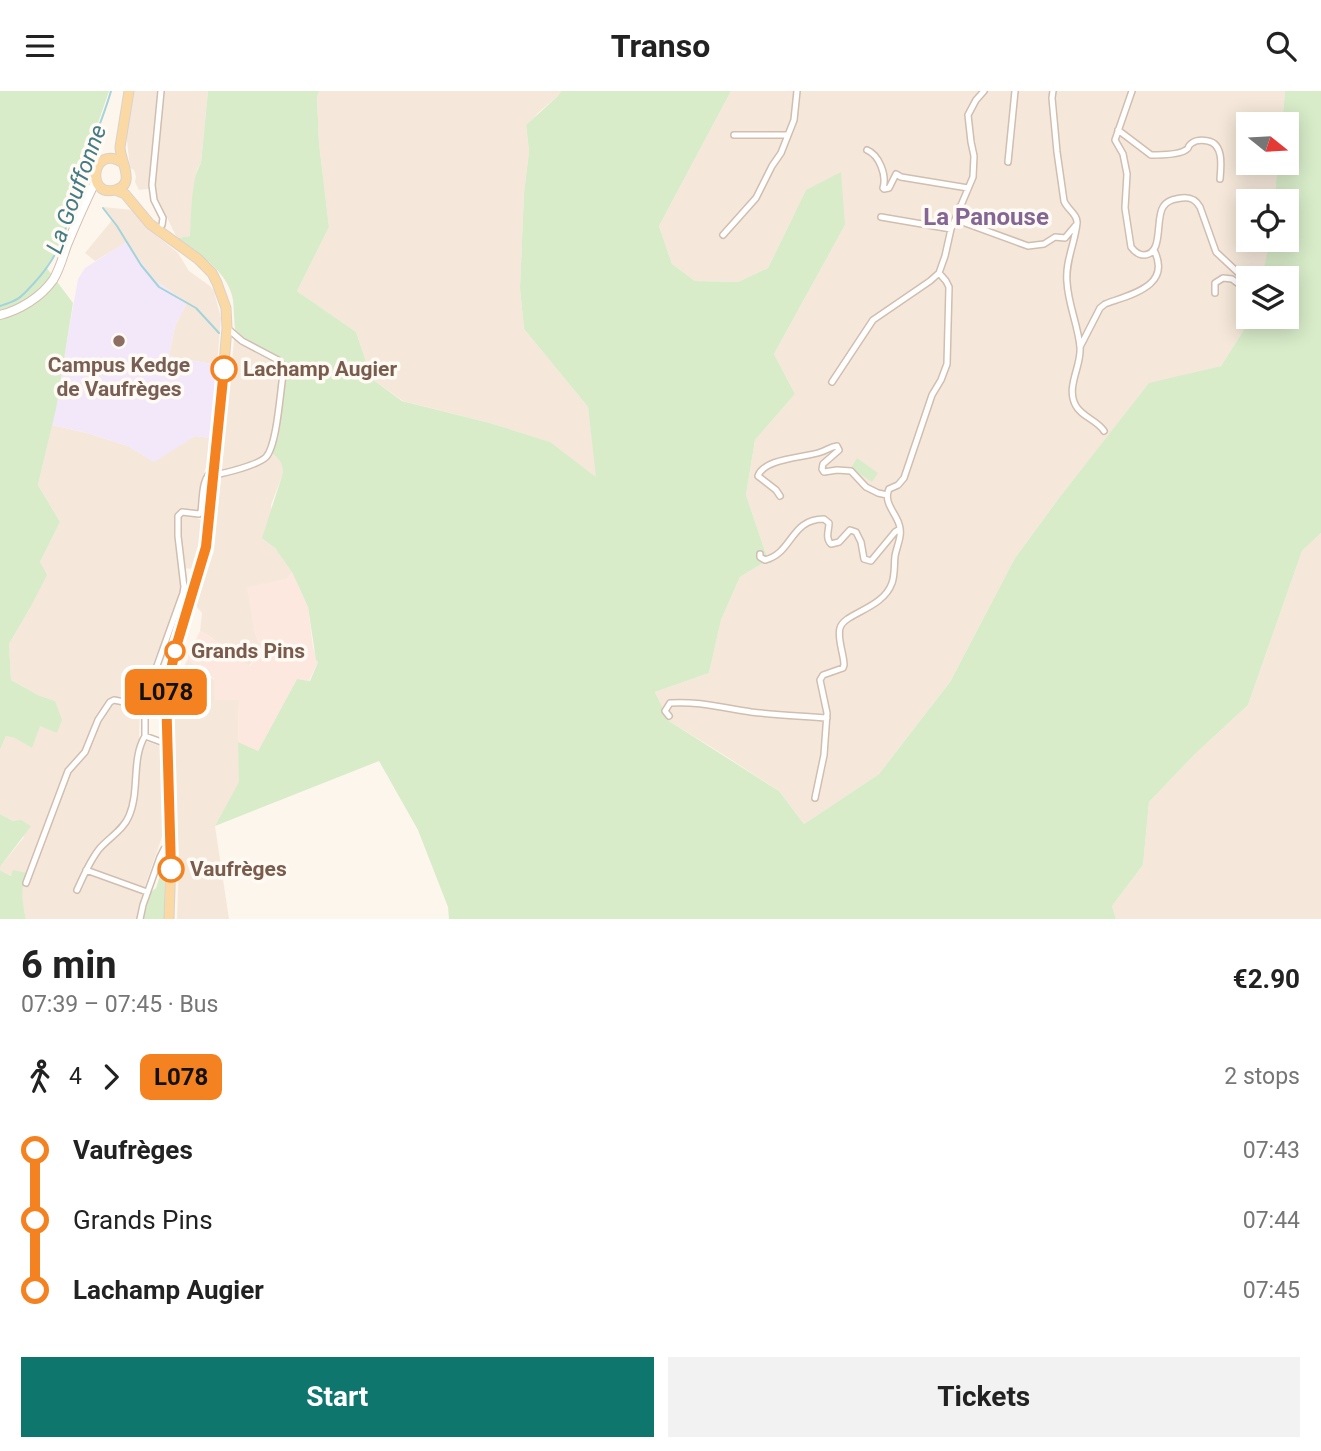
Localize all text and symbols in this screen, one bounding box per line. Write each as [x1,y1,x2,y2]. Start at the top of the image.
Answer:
icon: menu [21,27,59,65]
text: Transo [611,27,710,65]
icon: search [1262,27,1300,65]
north arrow [1236,112,1298,175]
map controls [1236,112,1299,329]
water label: La Gouffonne [41,121,112,257]
button: locate [1236,189,1299,252]
district label: La Panouse [923,203,1049,231]
button: layers [1236,266,1299,329]
marker: Campus Kedge de Vaufrèges [111,333,127,349]
place label: Campus Kedge de Vaufrèges [48,353,190,401]
marker: Lachamp Augier [211,356,237,382]
place label: Lachamp Augier [243,357,397,381]
place label: Grands Pins [191,639,305,663]
marker: Grands Pins [165,641,185,661]
line badge: L078 [117,669,215,715]
text: L078 [139,678,193,706]
marker: Vaufrèges [158,856,184,882]
place label: Vaufrèges [190,857,287,881]
text: 6 min [21,943,117,987]
text: €2.90 [1233,964,1300,994]
text: 07:39 – 07:45 · Bus [21,991,218,1018]
icon: walk [21,1058,59,1096]
icon: forward [92,1058,130,1096]
text: 4 [69,1063,82,1090]
text: L078 [154,1063,208,1091]
text: 2 stops [1224,1063,1300,1090]
text: Vaufrèges [73,1135,193,1165]
text: 07:43 [1243,1137,1300,1164]
text: Grands Pins [73,1205,213,1235]
text: 07:44 [1243,1207,1300,1234]
text: Lachamp Augier [73,1275,264,1305]
text: 07:45 [1243,1277,1300,1304]
button: Start [21,1357,654,1437]
button: Tickets [668,1357,1300,1437]

